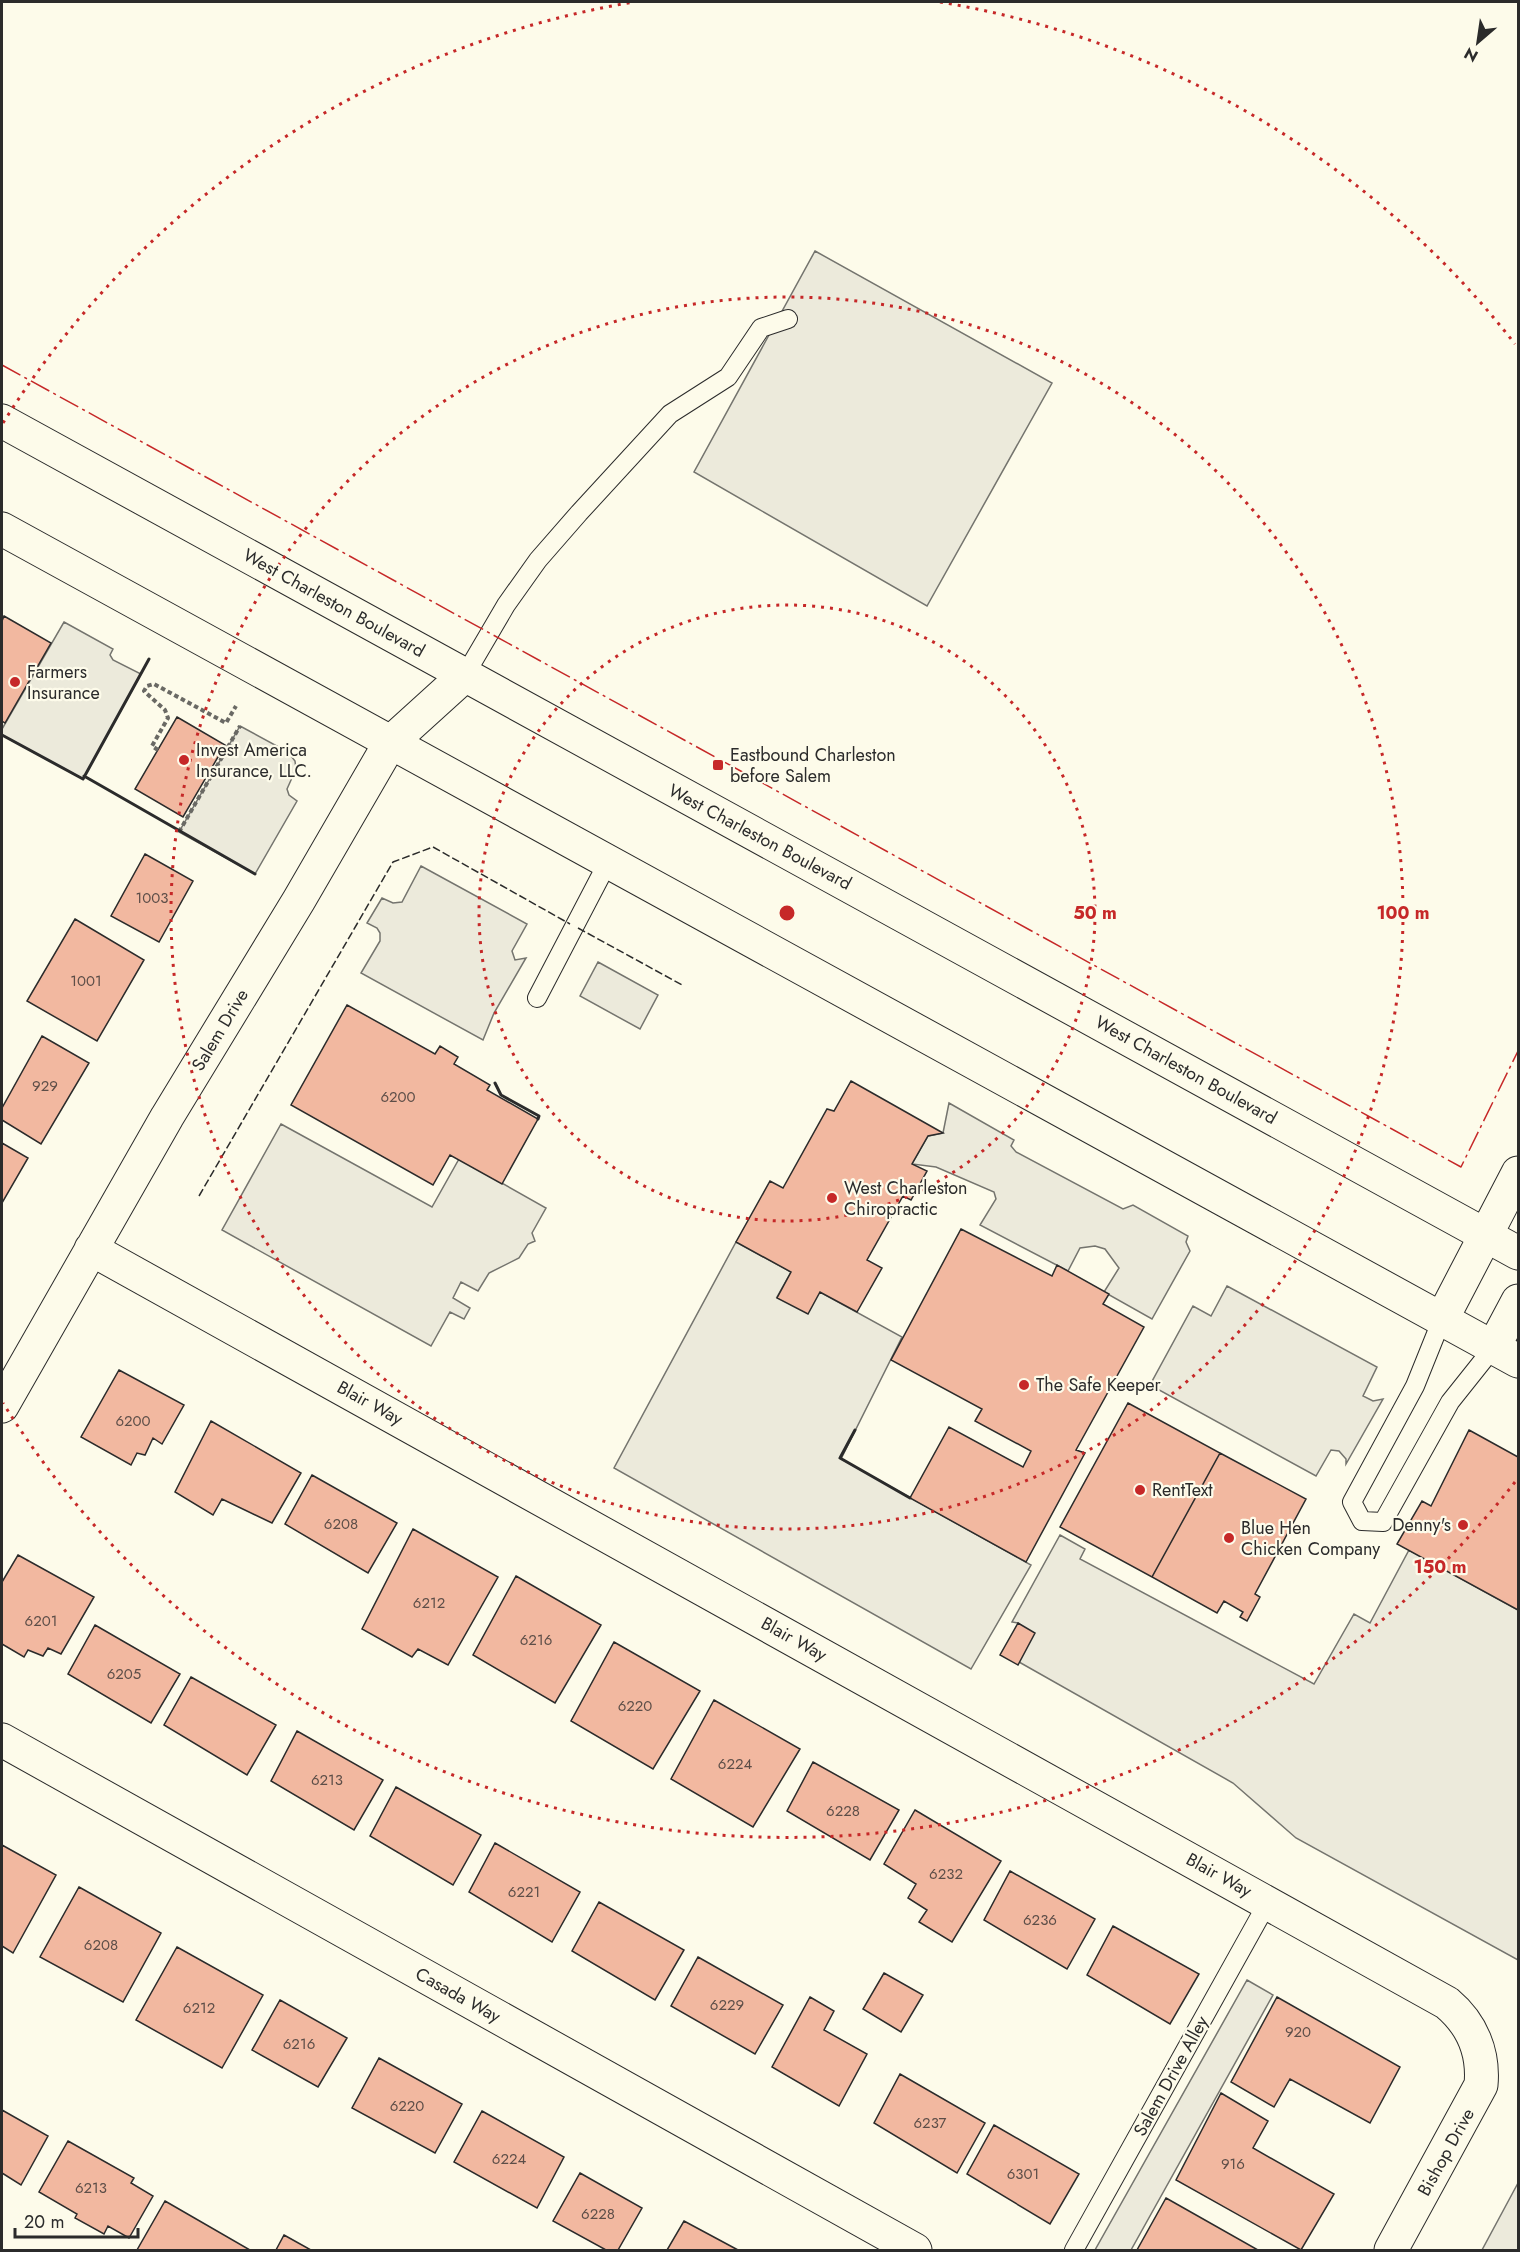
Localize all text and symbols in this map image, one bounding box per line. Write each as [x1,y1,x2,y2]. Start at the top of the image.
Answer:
north arrow [1448,12,1508,72]
text: N [1460,42,1482,68]
street label: West Charleston Boulevard [238,542,430,664]
place label: Farmers Insurance [27,659,100,706]
marker: Farmers Insurance [8,675,22,689]
place label: Invest America Insurance, LLC. [196,737,312,784]
place label: Eastbound Charleston before Salem [730,742,896,789]
marker: Invest America Insurance, LLC. [177,753,191,767]
marker: Eastbound Charleston before Salem [711,758,725,772]
street label: West Charleston Boulevard [664,778,856,896]
house number: 1003 [136,887,168,909]
text: 50 m [1073,900,1117,926]
text: 100 m [1376,900,1430,926]
centre of rings [777,903,797,923]
house number: 1001 [70,970,102,992]
street label: Salem Drive [185,984,255,1076]
street label: West Charleston Boulevard [1090,1009,1282,1131]
house number: 929 [32,1075,58,1097]
house number: 6200 [380,1086,416,1108]
place label: West Charleston Chiropractic [844,1175,968,1222]
marker: West Charleston Chiropractic [825,1191,839,1205]
place label: The Safe Keeper [1036,1372,1162,1398]
street label: Blair Way [332,1374,408,1432]
marker: The Safe Keeper [1017,1378,1031,1392]
house number: 6200 [115,1410,151,1432]
place label: RentText [1152,1477,1213,1503]
marker: RentText [1133,1483,1147,1497]
place label: Denny's [1392,1512,1451,1538]
house number: 6208 [324,1513,358,1535]
place label: Blue Hen Chicken Company [1241,1515,1380,1562]
marker: Denny's [1456,1518,1470,1532]
marker: Blue Hen Chicken Company [1222,1531,1236,1545]
text: 150 m [1414,1554,1466,1580]
house number: 6212 [413,1592,445,1614]
house number: 6201 [25,1610,57,1632]
street label: Blair Way [756,1610,832,1668]
house number: 6216 [520,1629,552,1651]
house number: 6205 [107,1663,141,1685]
house number: 6220 [618,1695,652,1717]
house number: 6224 [718,1753,752,1775]
house number: 6213 [311,1769,343,1791]
house number: 6228 [826,1800,860,1822]
street label: Blair Way [1181,1846,1257,1904]
house number: 6232 [929,1863,963,1885]
house number: 6221 [508,1881,540,1903]
house number: 6236 [1023,1909,1057,1931]
house number: 6208 [84,1934,118,1956]
street label: Casada Way [411,1961,505,2029]
house number: 6229 [710,1994,744,2016]
house number: 6212 [183,1997,215,2019]
street label: Salem Drive Alley [1127,2011,1215,2141]
house number: 920 [1285,2021,1311,2043]
house number: 6216 [283,2033,315,2055]
house number: 6220 [390,2095,424,2117]
street label: Bishop Drive [1411,2103,1481,2201]
house number: 6237 [913,2112,947,2134]
house number: 6224 [492,2148,526,2170]
house number: 916 [1221,2153,1245,2175]
house number: 6301 [1007,2163,1039,2185]
house number: 6213 [75,2177,107,2199]
scale bar [15,2201,138,2239]
house number: 6228 [581,2203,615,2225]
text: 20 m [24,2209,64,2235]

